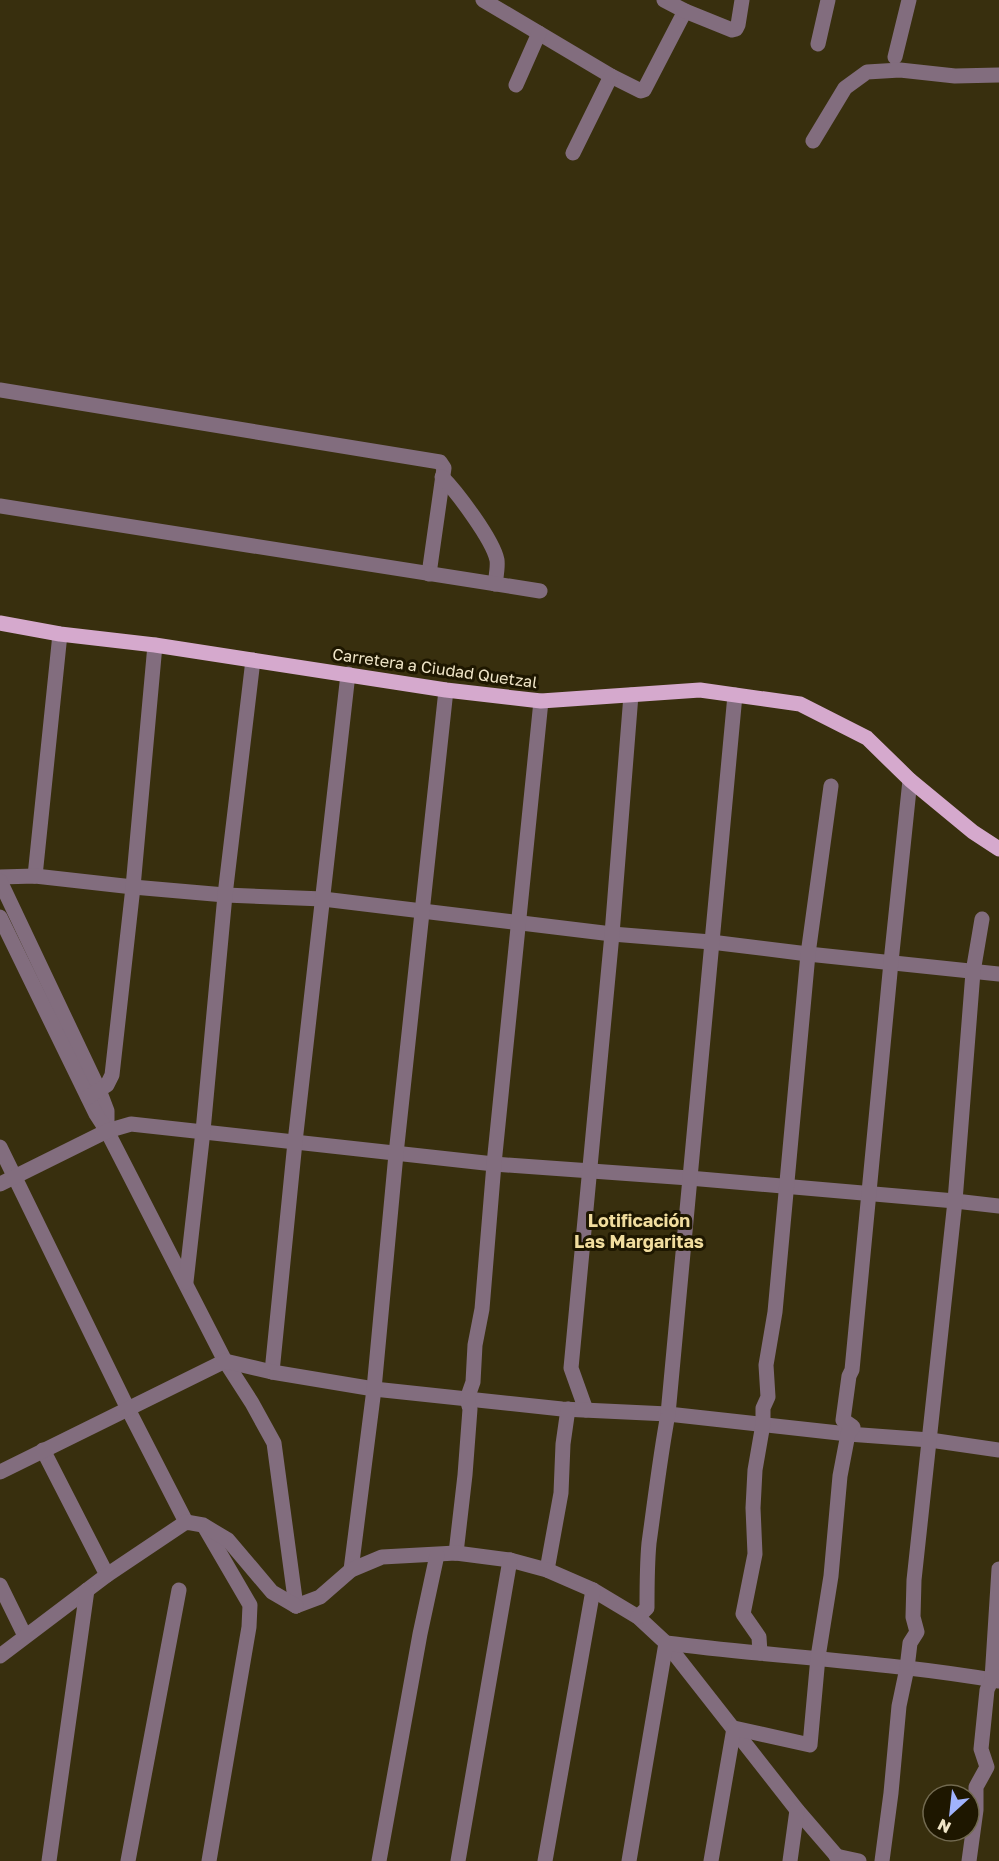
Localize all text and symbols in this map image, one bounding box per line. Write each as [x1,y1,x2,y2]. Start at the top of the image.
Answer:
street label: Carretera a Ciudad Quetzal [331,644,539,692]
district label: Lotificación Las Margaritas [574,1209,704,1252]
north arrow [921,1783,981,1843]
text: N [934,1815,954,1838]

